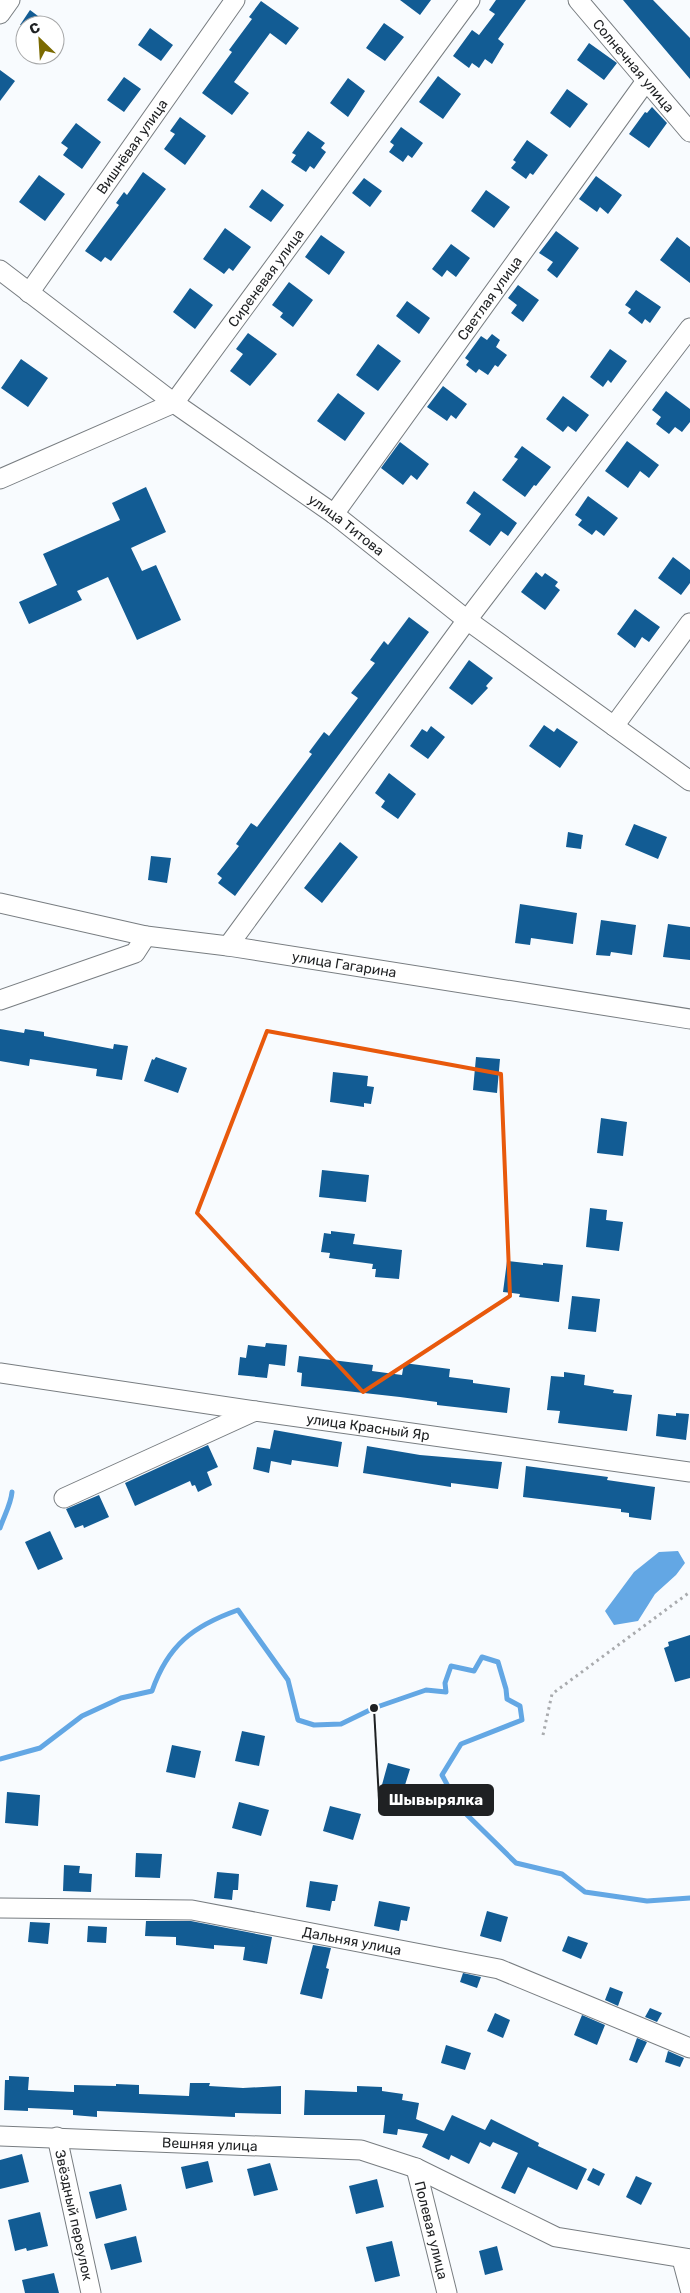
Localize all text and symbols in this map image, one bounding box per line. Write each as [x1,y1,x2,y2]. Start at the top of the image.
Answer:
north arrow [15,15,65,65]
street label: Солнечная улица [589,16,678,116]
text: С [27,19,43,38]
street label: Вишнёвая улица [93,96,172,198]
street label: Сиреневая улица [225,226,308,331]
street label: Светлая улица [454,253,526,344]
street label: улица Титова [305,491,387,560]
street label: улица Гагарина [291,948,398,982]
street label: улица Красный Яр [305,1410,431,1444]
callout: Шывырялка [379,1785,493,1815]
text: Шывырялка [389,1791,483,1809]
street label: Дальняя улица [301,1923,403,1959]
street label: Вешняя улица [162,2134,258,2155]
street label: Звёздный переулок [51,2148,96,2283]
street label: Полевая улица [411,2179,451,2281]

